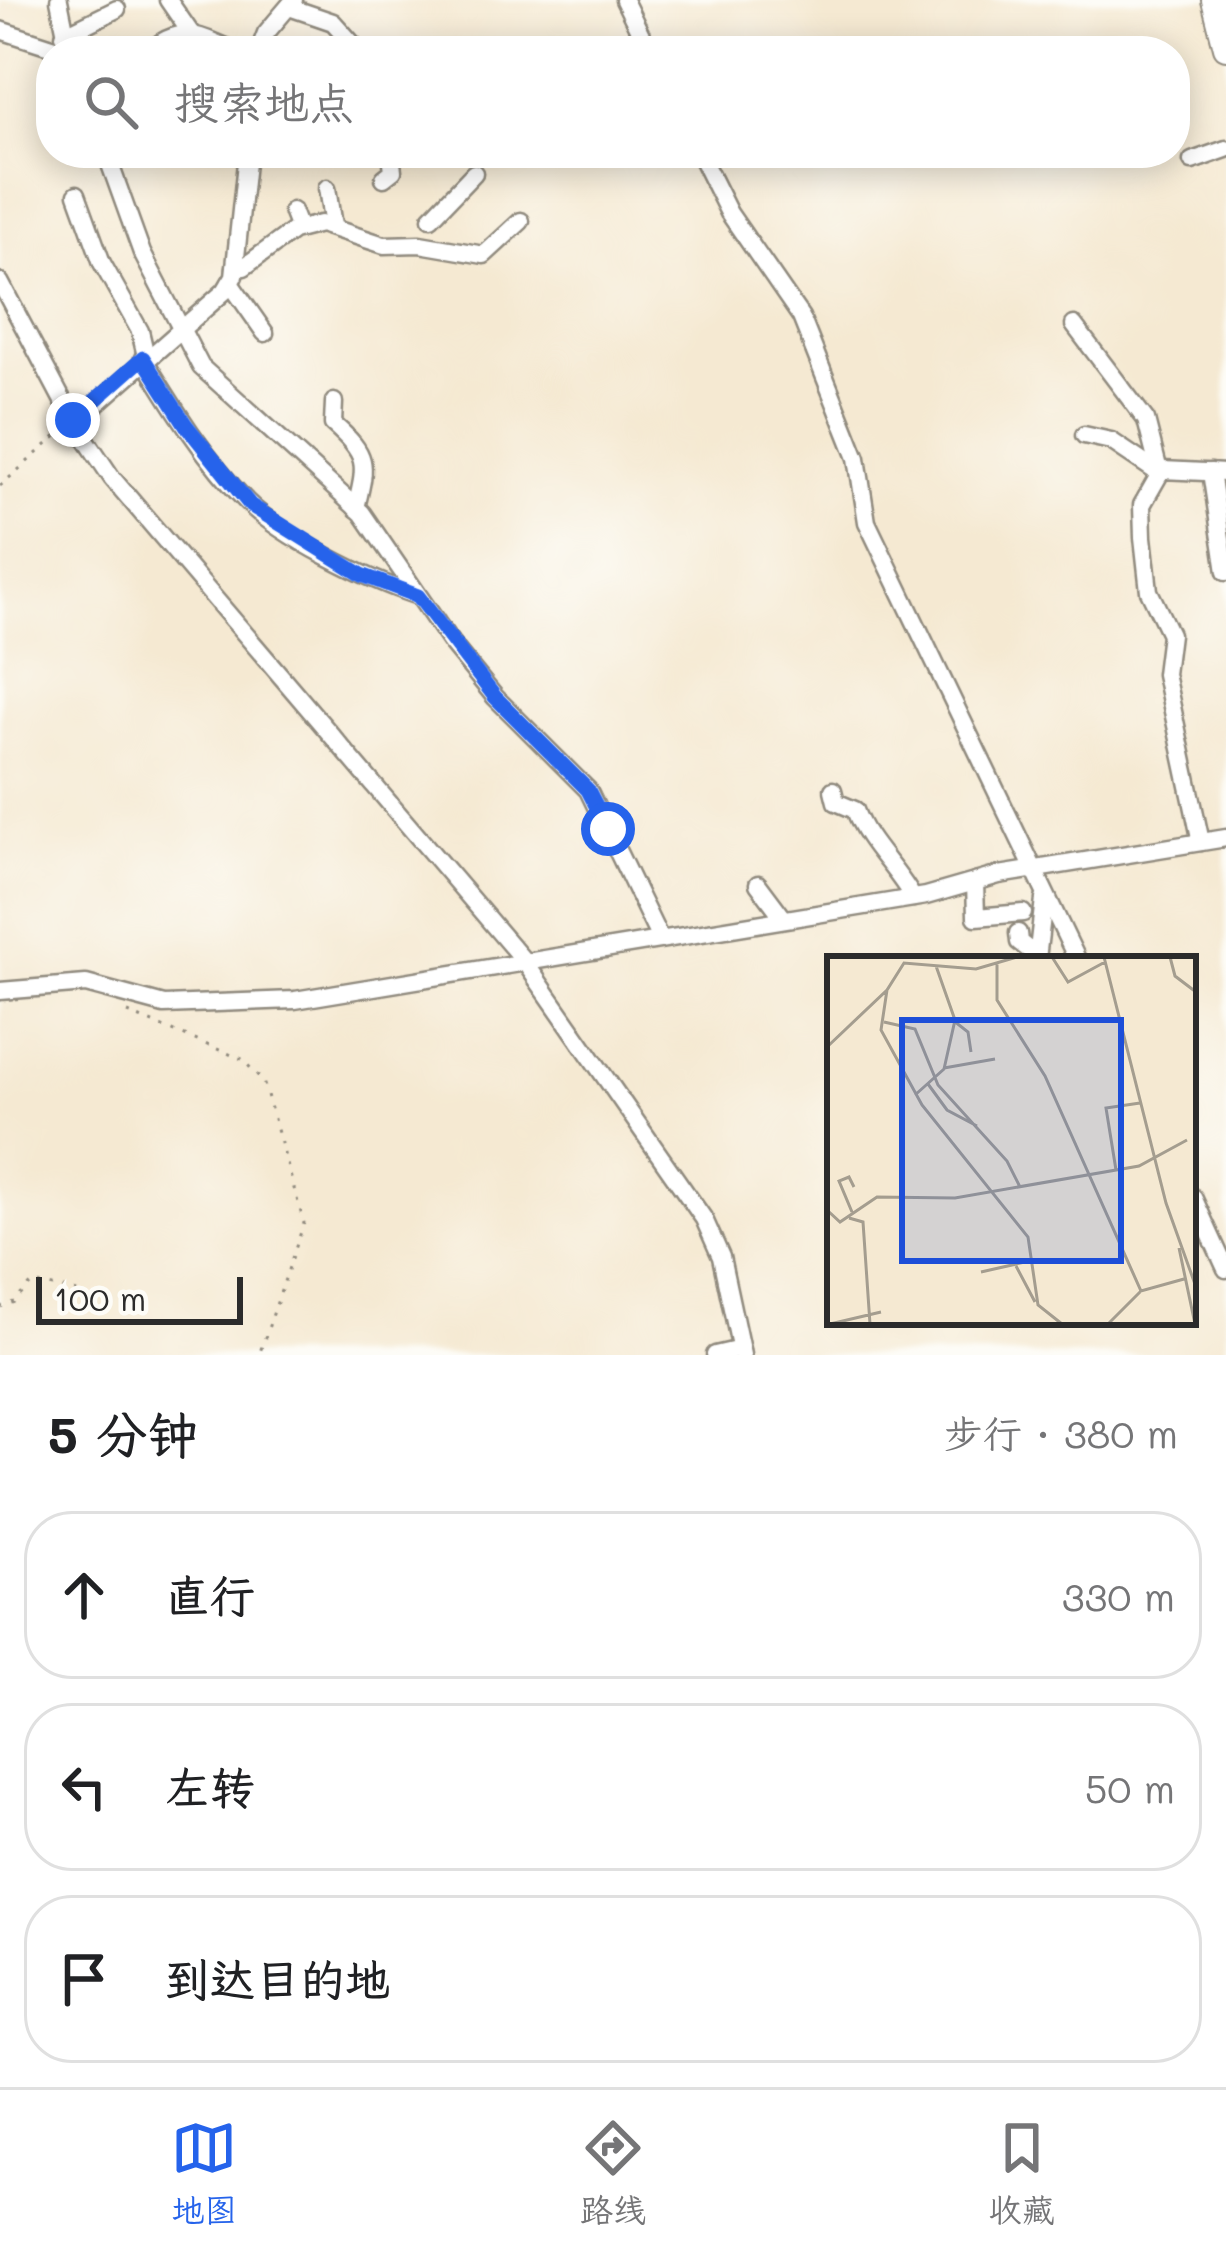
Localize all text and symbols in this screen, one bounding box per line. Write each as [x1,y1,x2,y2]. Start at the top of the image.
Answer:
search box [36,36,1190,168]
icon: search [78,69,144,135]
text: 搜索地点 [174,72,354,130]
route end [46,393,100,447]
route start [581,802,635,856]
inset map [827,956,1196,1325]
scale bar [36,1271,243,1324]
text: 100 m [54,1276,146,1319]
text: 5 分钟 [48,1399,198,1466]
text: 步行 · 380 m [944,1407,1178,1458]
icon: ahead [51,1562,117,1628]
text: 直行 [165,1565,255,1623]
text: 330 m [1062,1570,1175,1621]
icon: left [51,1754,117,1820]
text: 左转 [165,1757,255,1815]
text: 50 m [1085,1762,1175,1813]
icon: arrive [51,1946,117,2012]
text: 到达目的地 [165,1949,390,2007]
tab: 地图 [171,2115,237,2231]
tab: 路线 [580,2115,646,2231]
tab: 收藏 [989,2115,1055,2231]

